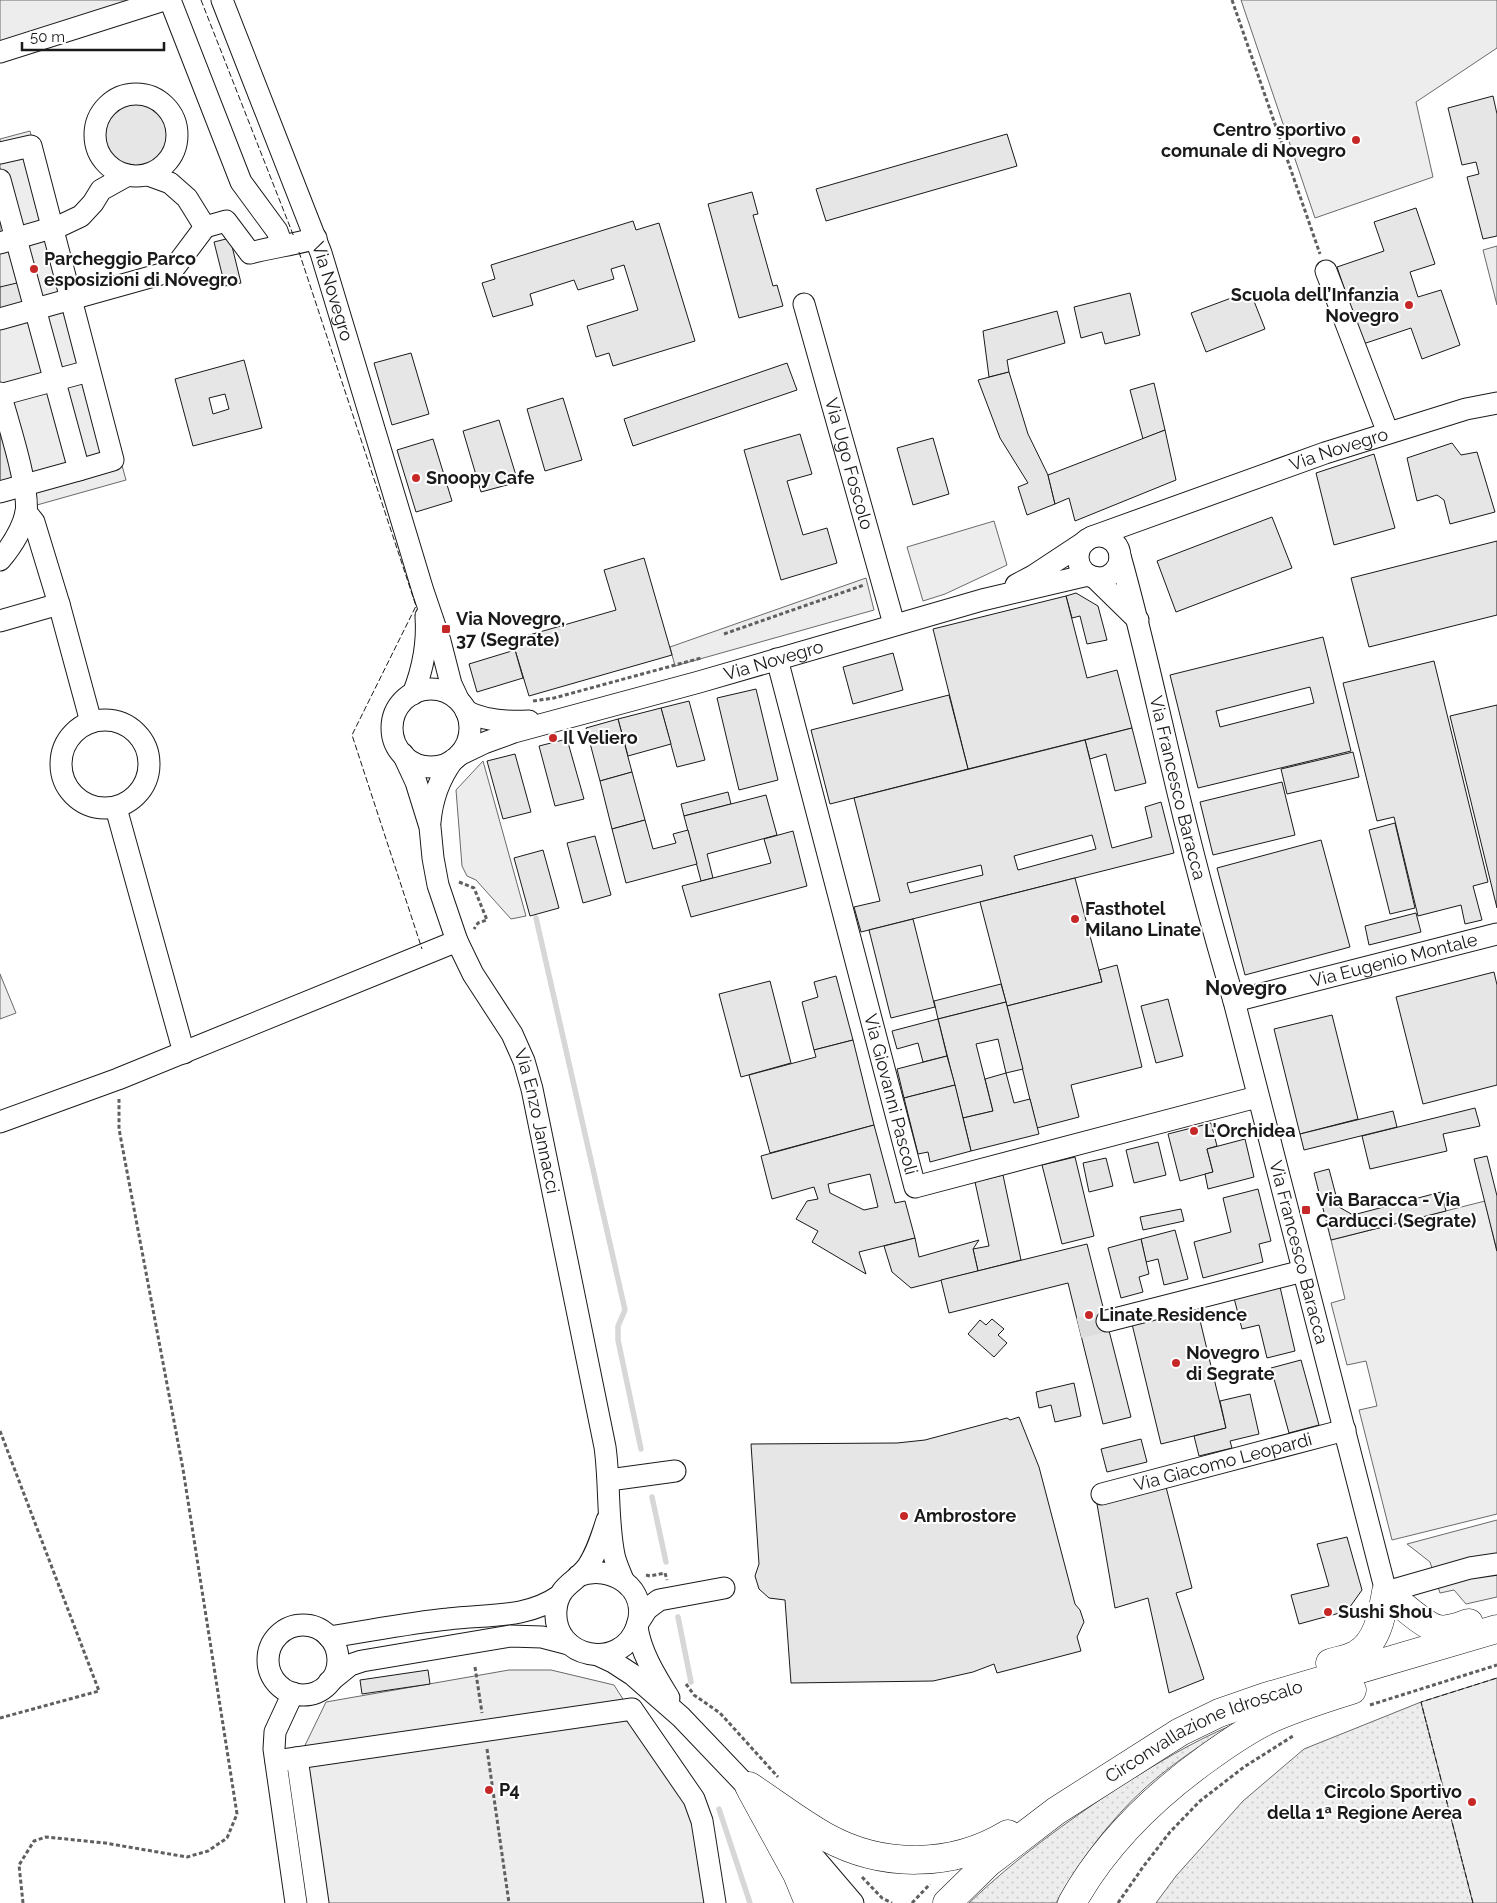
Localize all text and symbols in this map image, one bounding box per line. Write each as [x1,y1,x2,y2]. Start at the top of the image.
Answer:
scale bar [22,20,165,52]
text: 50 m [30,28,65,46]
place label: Centro sportivo comunale di Novegro [1161,119,1346,161]
marker: Centro sportivo comunale di Novegro [1350,134,1362,146]
street label: Via Novegro [308,239,358,344]
place label: Parcheggio Parco esposizioni di Novegro [44,248,238,290]
marker: Parcheggio Parco esposizioni di Novegro [28,263,40,275]
place label: Scuola dell’Infanzia Novegro [1231,284,1399,326]
marker: Scuola dell’Infanzia Novegro [1403,299,1415,311]
street label: Via Ugo Foscolo [821,395,878,532]
street label: Via Novegro [1287,423,1391,475]
place label: Snoopy Cafe [426,467,535,488]
marker: Snoopy Cafe [410,472,422,484]
place label: Via Novegro, 37 (Segrate) [456,608,565,650]
marker: Via Novegro, 37 (Segrate) [440,623,452,635]
street label: Via Novegro [721,635,826,684]
street label: Via Francesco Baracca [1146,694,1211,882]
place label: Il Veliero [563,727,638,748]
marker: Il Veliero [547,732,559,744]
place label: Fasthotel Milano Linate [1085,898,1201,940]
marker: Fasthotel Milano Linate [1069,913,1081,925]
street label: Via Eugenio Montale [1308,928,1480,991]
district label: Novegro [1205,976,1287,1000]
street label: Via Giovanni Pascoli [860,1012,922,1177]
street label: Via Enzo Jannacci [510,1045,564,1195]
place label: L'Orchidea [1204,1120,1295,1141]
marker: L'Orchidea [1188,1125,1200,1137]
street label: Via Francesco Baracca [1265,1158,1333,1346]
place label: Via Baracca - Via Carducci (Segrate) [1316,1189,1476,1231]
marker: Via Baracca - Via Carducci (Segrate) [1300,1204,1312,1216]
place label: Linate Residence [1099,1304,1247,1325]
marker: Linate Residence [1083,1309,1095,1321]
place label: Novegro di Segrate [1186,1342,1275,1384]
marker: Novegro di Segrate [1170,1357,1182,1369]
street label: Via Giacomo Leopardi [1131,1428,1314,1495]
place label: Ambrostore [914,1505,1016,1526]
marker: Ambrostore [898,1510,910,1522]
place label: Sushi Shou [1338,1601,1433,1622]
marker: Sushi Shou [1322,1606,1334,1618]
street label: Circonvallazione Idroscalo [1101,1675,1305,1787]
place label: P4 [499,1779,520,1800]
place label: Circolo Sportivo della 1ª Regione Aerea [1267,1781,1462,1823]
marker: P4 [483,1784,495,1796]
marker: Circolo Sportivo della 1ª Regione Aerea [1466,1796,1478,1808]

